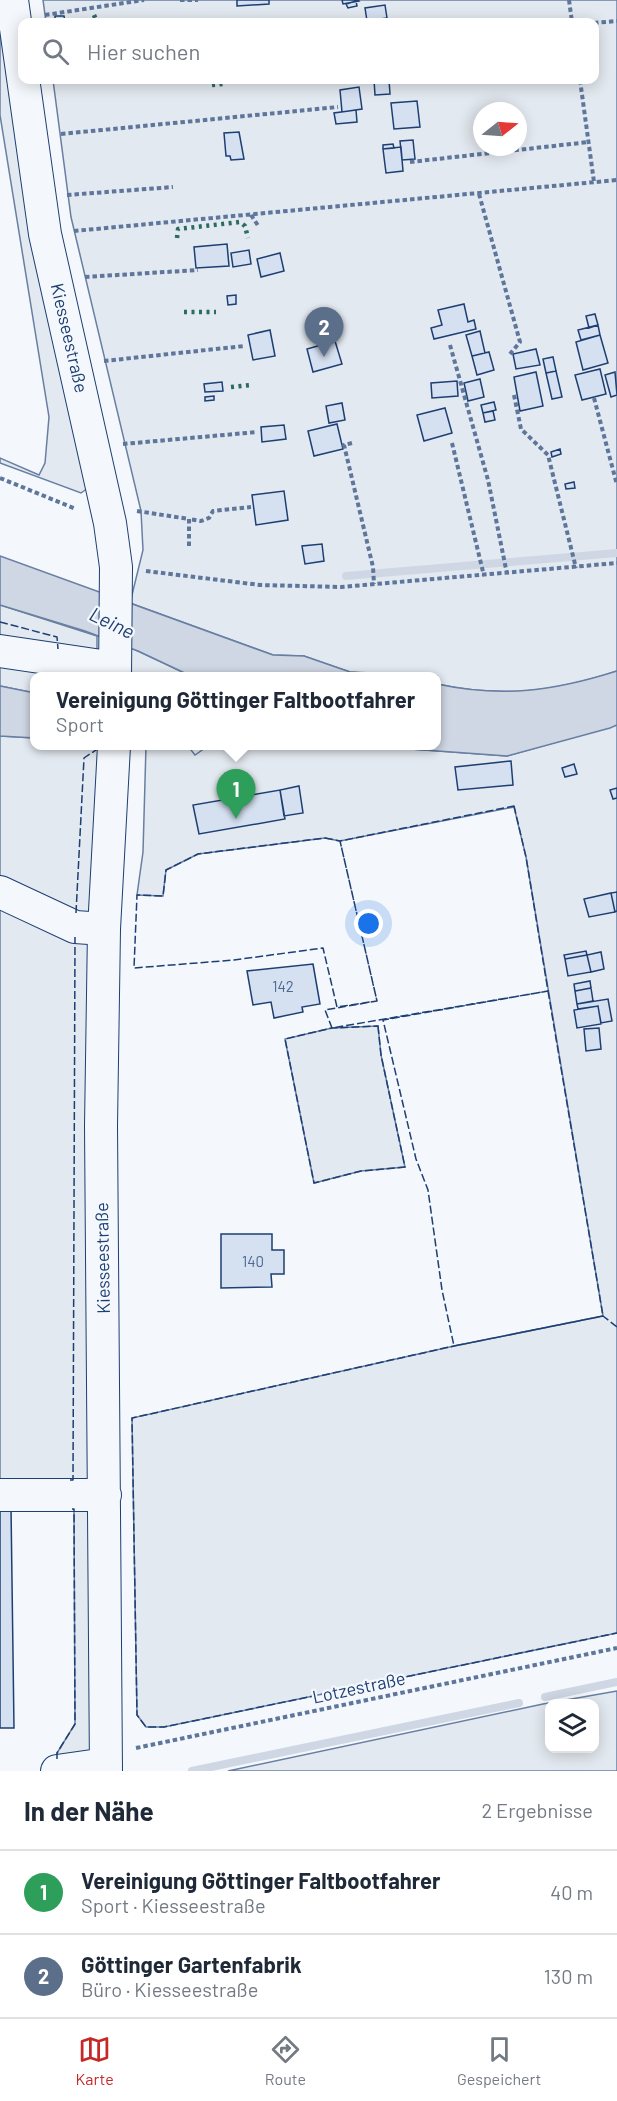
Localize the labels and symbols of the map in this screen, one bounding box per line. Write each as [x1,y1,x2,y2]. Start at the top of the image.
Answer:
north arrow [473,102,527,156]
street label: Kiesseestraße [47,281,93,395]
pin: 2 [304,308,344,357]
water label: Leine [86,601,139,643]
pin: 1 [216,770,256,819]
your location [354,909,383,938]
house number: 142 [272,977,294,995]
street label: Kiesseestraße [90,1202,114,1314]
house number: 140 [242,1252,264,1270]
street label: Lotzestraße [310,1666,407,1708]

